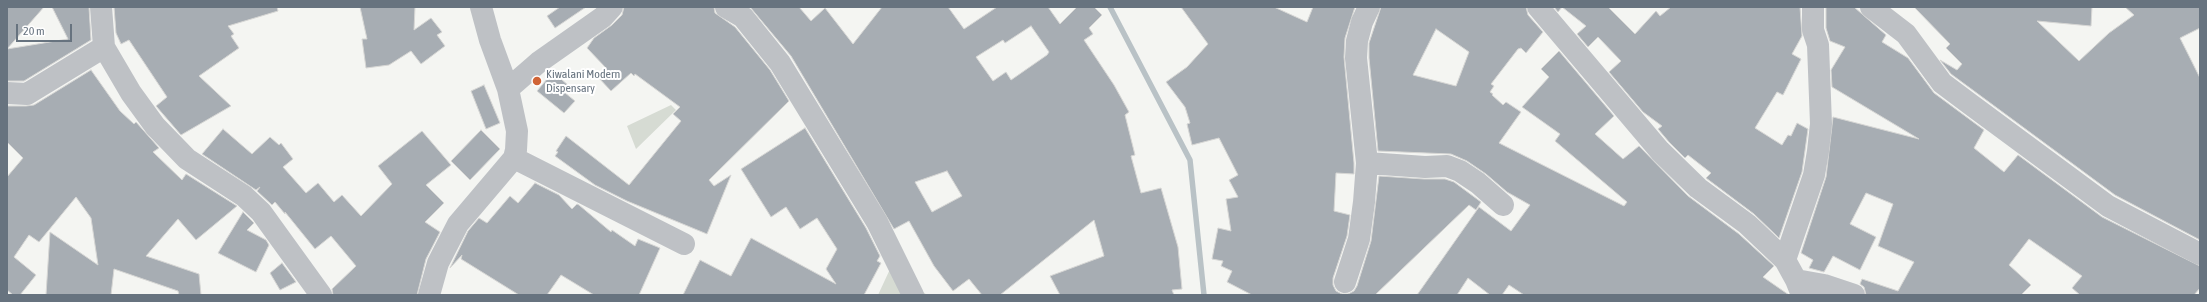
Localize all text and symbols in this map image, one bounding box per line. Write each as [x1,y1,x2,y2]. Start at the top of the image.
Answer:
scale bar [18,16,74,42]
text: 20 m [23,24,45,38]
place label: Kiwalani Modern Dispensary [546,67,620,95]
marker: Kiwalani Modern Dispensary [531,75,543,87]

